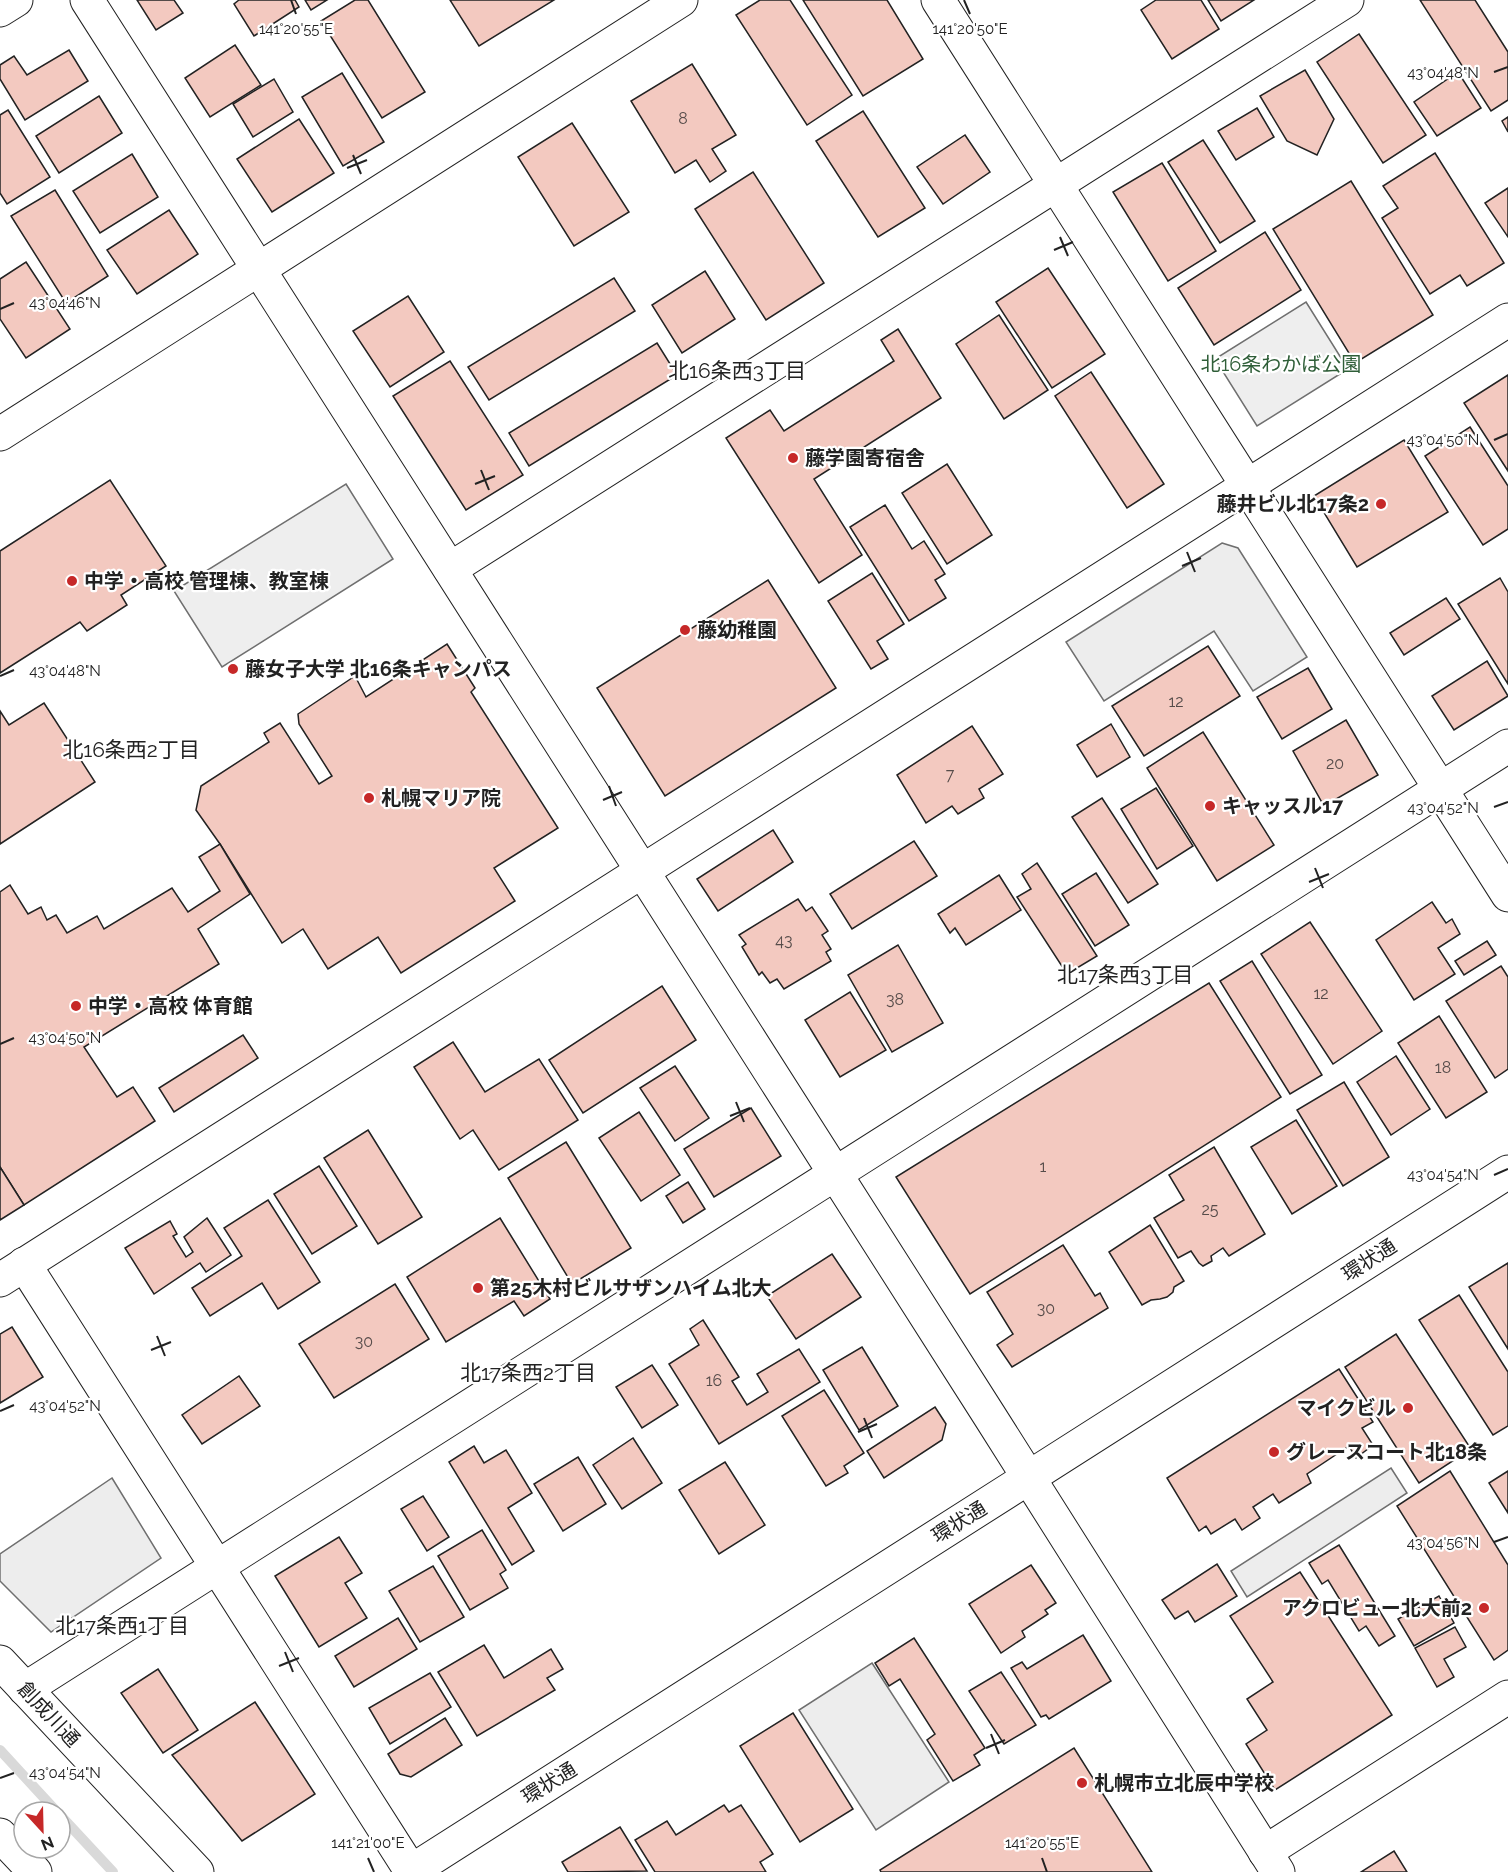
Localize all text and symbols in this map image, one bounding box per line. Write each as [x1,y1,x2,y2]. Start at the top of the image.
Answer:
text: 141°20'55"E [259,20,333,38]
text: 141°20'50"E [932,20,1008,38]
text: 43°04'48"N [1407,64,1479,82]
house number: 8 [678,109,688,128]
text: 43°04'46"N [29,294,101,312]
park label: 北16条わかば公園 [1201,352,1361,376]
district label: 北16条西3丁目 [668,358,806,383]
text: 43°04'50"N [1407,431,1479,449]
place label: 藤学園寄宿舎 [805,446,925,470]
marker: 藤学園寄宿舎 [786,451,800,465]
place label: 藤井ビル北17条2 [1217,492,1369,516]
marker: 藤井ビル北17条2 [1374,497,1388,511]
place label: 中学・高校 管理棟、教室棟 [84,569,329,593]
marker: 中学・高校 管理棟、教室棟 [65,574,79,588]
place label: 藤幼稚園 [697,618,777,642]
marker: 藤幼稚園 [678,623,692,637]
place label: 藤女子大学 北16条キャンパス [245,657,512,681]
text: 43°04'48"N [29,662,101,680]
marker: 藤女子大学 北16条キャンパス [226,662,240,676]
house number: 12 [1168,692,1184,711]
district label: 北16条西2丁目 [62,737,200,762]
house number: 20 [1326,754,1344,773]
house number: 7 [946,765,955,784]
place label: 札幌マリア院 [381,786,501,810]
marker: 札幌マリア院 [362,791,376,805]
place label: キャッスル17 [1222,794,1344,818]
marker: キャッスル17 [1203,799,1217,813]
text: 43°04'52"N [1407,799,1479,817]
house number: 43 [775,931,793,950]
district label: 北17条西3丁目 [1057,962,1193,987]
house number: 12 [1313,984,1329,1003]
house number: 38 [886,990,904,1009]
place label: 中学・高校 体育館 [88,994,253,1018]
marker: 中学・高校 体育館 [69,999,83,1013]
text: 43°04'50"N [29,1029,101,1047]
house number: 18 [1435,1058,1451,1077]
house number: 1 [1040,1157,1047,1176]
text: 43°04'54"N [1407,1166,1479,1184]
house number: 25 [1201,1200,1219,1219]
street label: 環状通 [1337,1234,1401,1286]
place label: 第25木村ビルサザンハイム北大 [490,1276,772,1300]
marker: 第25木村ビルサザンハイム北大 [471,1281,485,1295]
house number: 30 [1037,1299,1055,1318]
house number: 30 [355,1332,373,1351]
district label: 北17条西2丁目 [460,1360,596,1385]
house number: 16 [706,1371,722,1390]
place label: マイクビル [1296,1396,1396,1420]
text: 43°04'52"N [29,1397,101,1415]
marker: マイクビル [1401,1401,1415,1415]
place label: グレースコート北18条 [1286,1440,1487,1464]
marker: グレースコート北18条 [1267,1445,1281,1459]
street label: 環状通 [927,1496,991,1548]
text: 43°04'56"N [1407,1534,1479,1552]
place label: アクロビュー北大前2 [1282,1596,1472,1620]
marker: アクロビュー北大前2 [1477,1601,1491,1615]
district label: 北17条西1丁目 [55,1613,189,1638]
street label: 創成川通 [13,1677,85,1751]
street label: 環状通 [517,1757,581,1809]
text: 43°04'54"N [29,1764,101,1782]
place label: 札幌市立北辰中学校 [1094,1771,1274,1795]
marker: 札幌市立北辰中学校 [1075,1776,1089,1790]
north arrow [12,1800,72,1860]
text: N [38,1832,57,1855]
text: 141°21'00"E [331,1834,405,1852]
text: 141°20'55"E [1005,1834,1079,1852]

